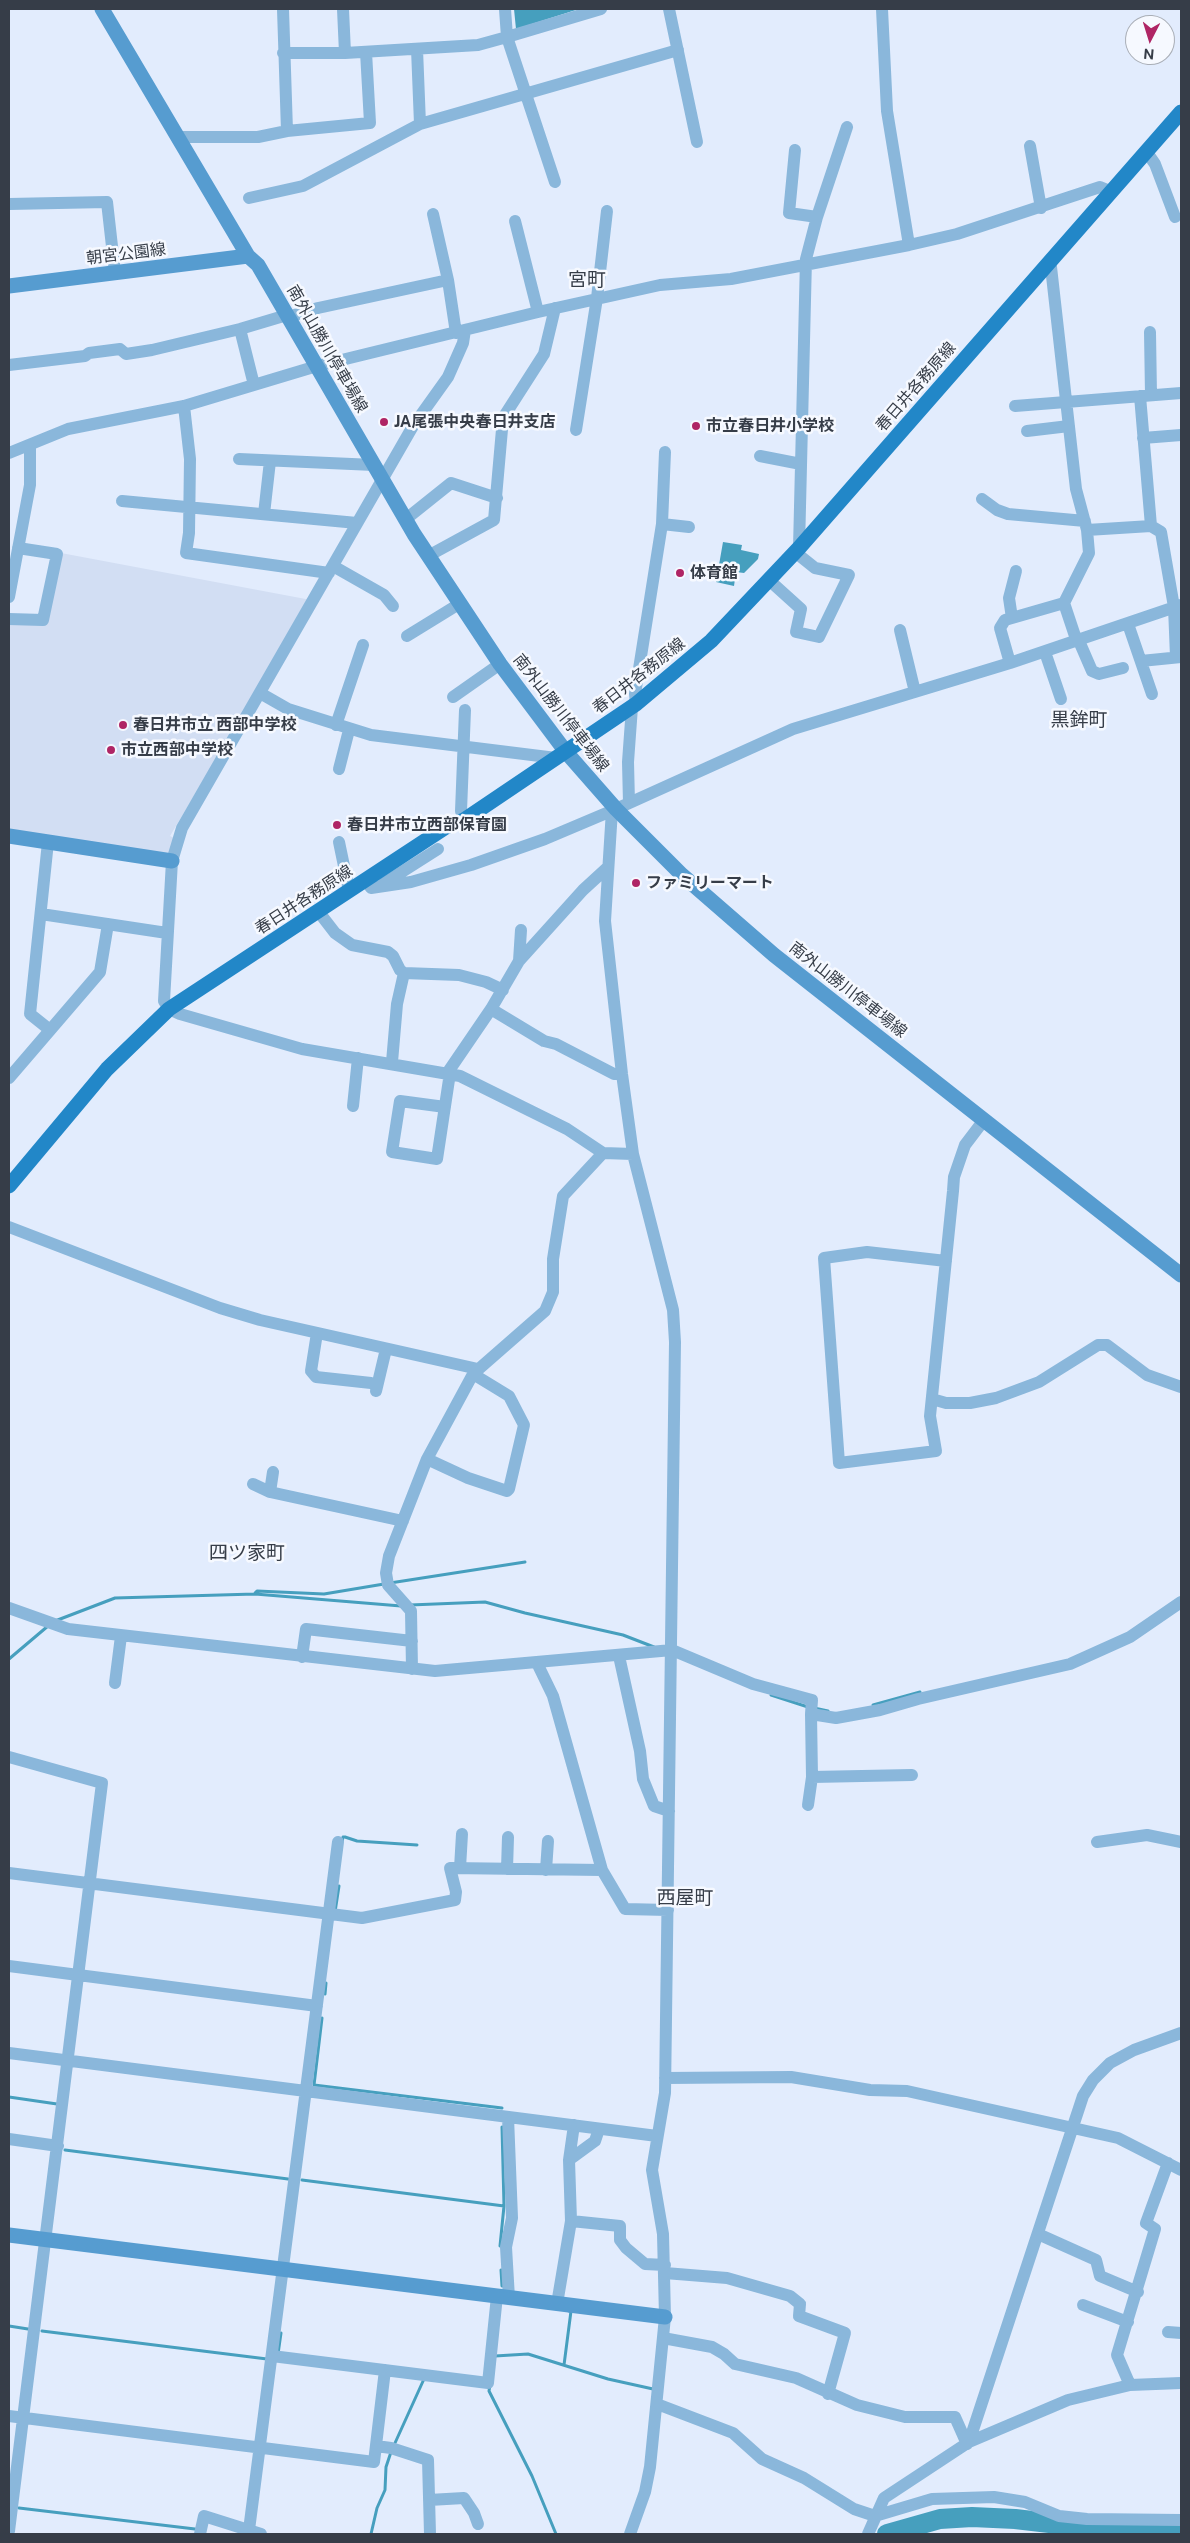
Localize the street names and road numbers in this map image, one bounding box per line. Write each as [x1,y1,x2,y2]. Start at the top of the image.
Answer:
street label: 朝宮公園線 [85,240,167,268]
street label: 南外山勝川停車場線 [283,282,371,416]
street label: 春日井各務原線 [872,338,960,436]
street label: 春日井各務原線 [589,634,689,718]
street label: 南外山勝川停車場線 [509,650,613,776]
street label: 春日井各務原線 [252,861,356,939]
street label: 南外山勝川停車場線 [785,938,911,1042]

